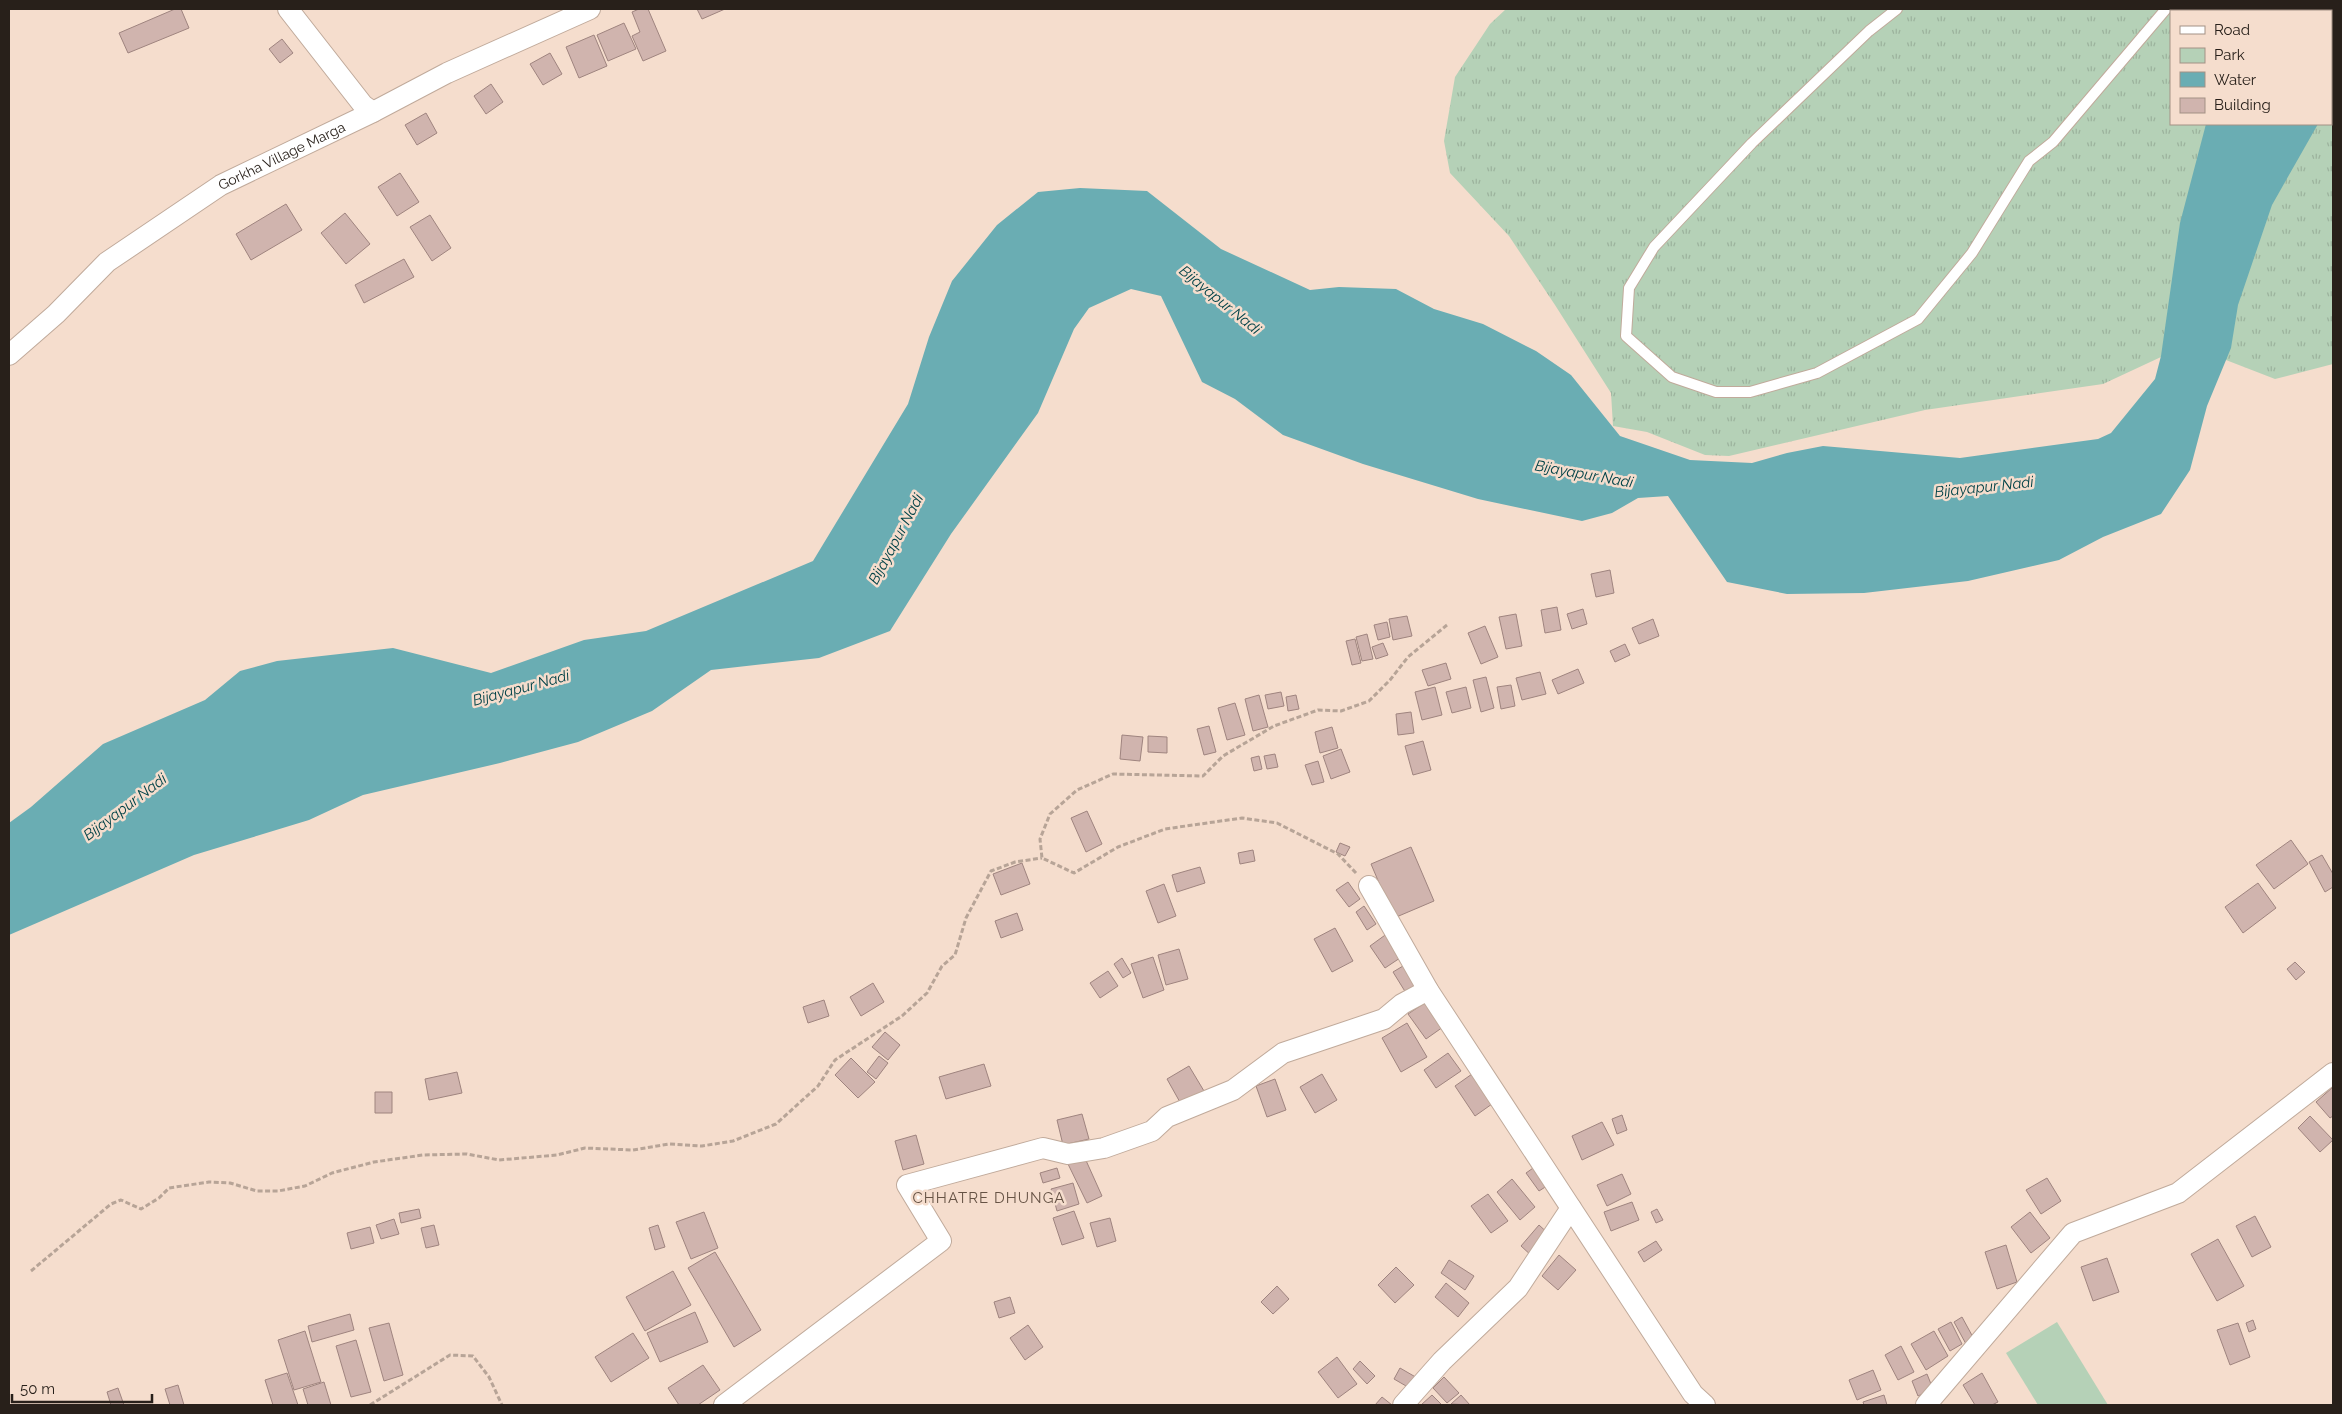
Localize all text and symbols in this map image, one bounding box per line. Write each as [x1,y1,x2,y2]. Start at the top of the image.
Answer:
legend [2170,10,2332,125]
text: Road [2214,21,2250,39]
text: Park [2214,46,2245,64]
text: Water [2214,71,2257,89]
text: Building [2214,96,2271,114]
street label: Gorkha Village Marga [216,119,348,193]
water label: Bijayapur Nadi [1176,262,1265,339]
water label: Bijayapur Nadi [1533,457,1635,492]
water label: Bijayapur Nadi [1934,473,2035,501]
water label: Bijayapur Nadi [865,490,928,587]
water label: Bijayapur Nadi [471,666,572,710]
water label: Bijayapur Nadi [80,769,171,844]
district label: CHHATRE DHUNGA [912,1189,1066,1207]
scale bar [12,1372,152,1404]
text: 50 m [20,1380,55,1398]

